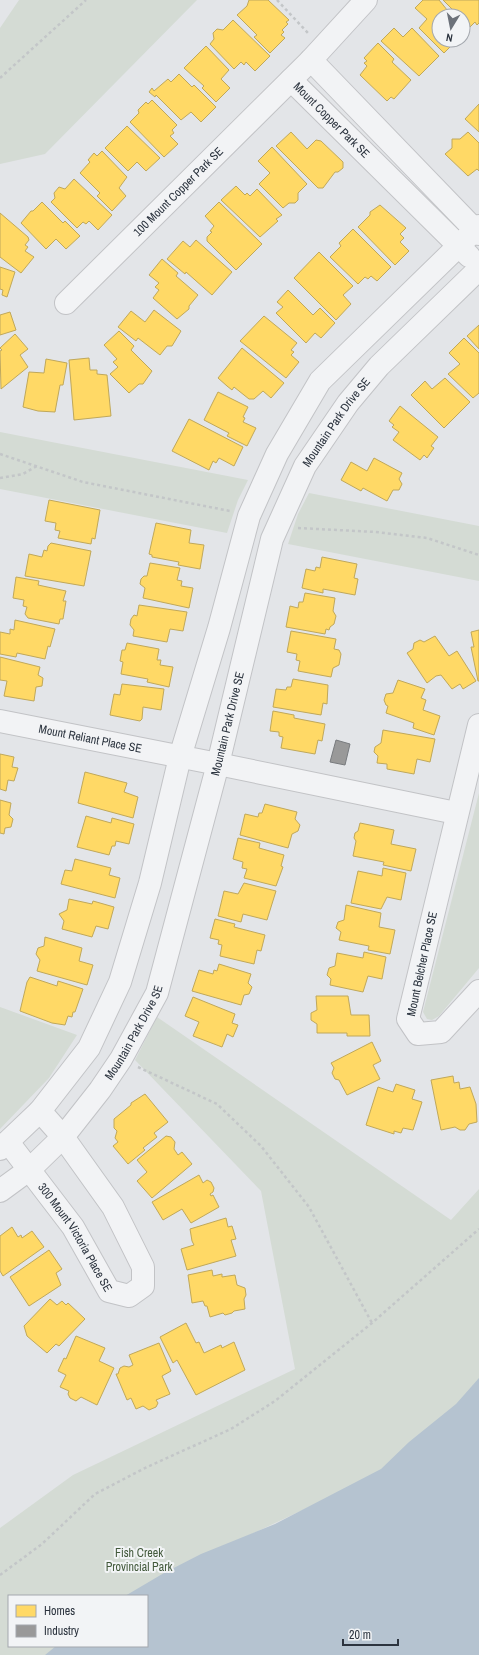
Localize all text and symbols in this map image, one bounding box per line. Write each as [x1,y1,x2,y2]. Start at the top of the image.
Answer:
north arrow [431,8,471,48]
text: N [445,30,454,45]
street label: Mount Copper Park SE [290,79,373,161]
street label: 100 Mount Copper Park SE [130,144,227,240]
street label: Mountain Park Drive SE [299,374,374,470]
street label: Mountain Park Drive SE [207,670,248,777]
street label: Mount Reliant Place SE [37,721,143,757]
street label: Mount Belcher Place SE [403,910,441,1018]
street label: Mountain Park Drive SE [101,984,167,1083]
street label: 300 Mount Victoria Place SE [34,1180,116,1295]
park label: Fish Creek Provincial Park [106,1545,172,1575]
legend [8,1595,148,1647]
text: Homes [44,1603,75,1619]
scale bar [343,1621,398,1647]
text: Industry [44,1623,79,1639]
text: 20 m [349,1627,371,1643]

